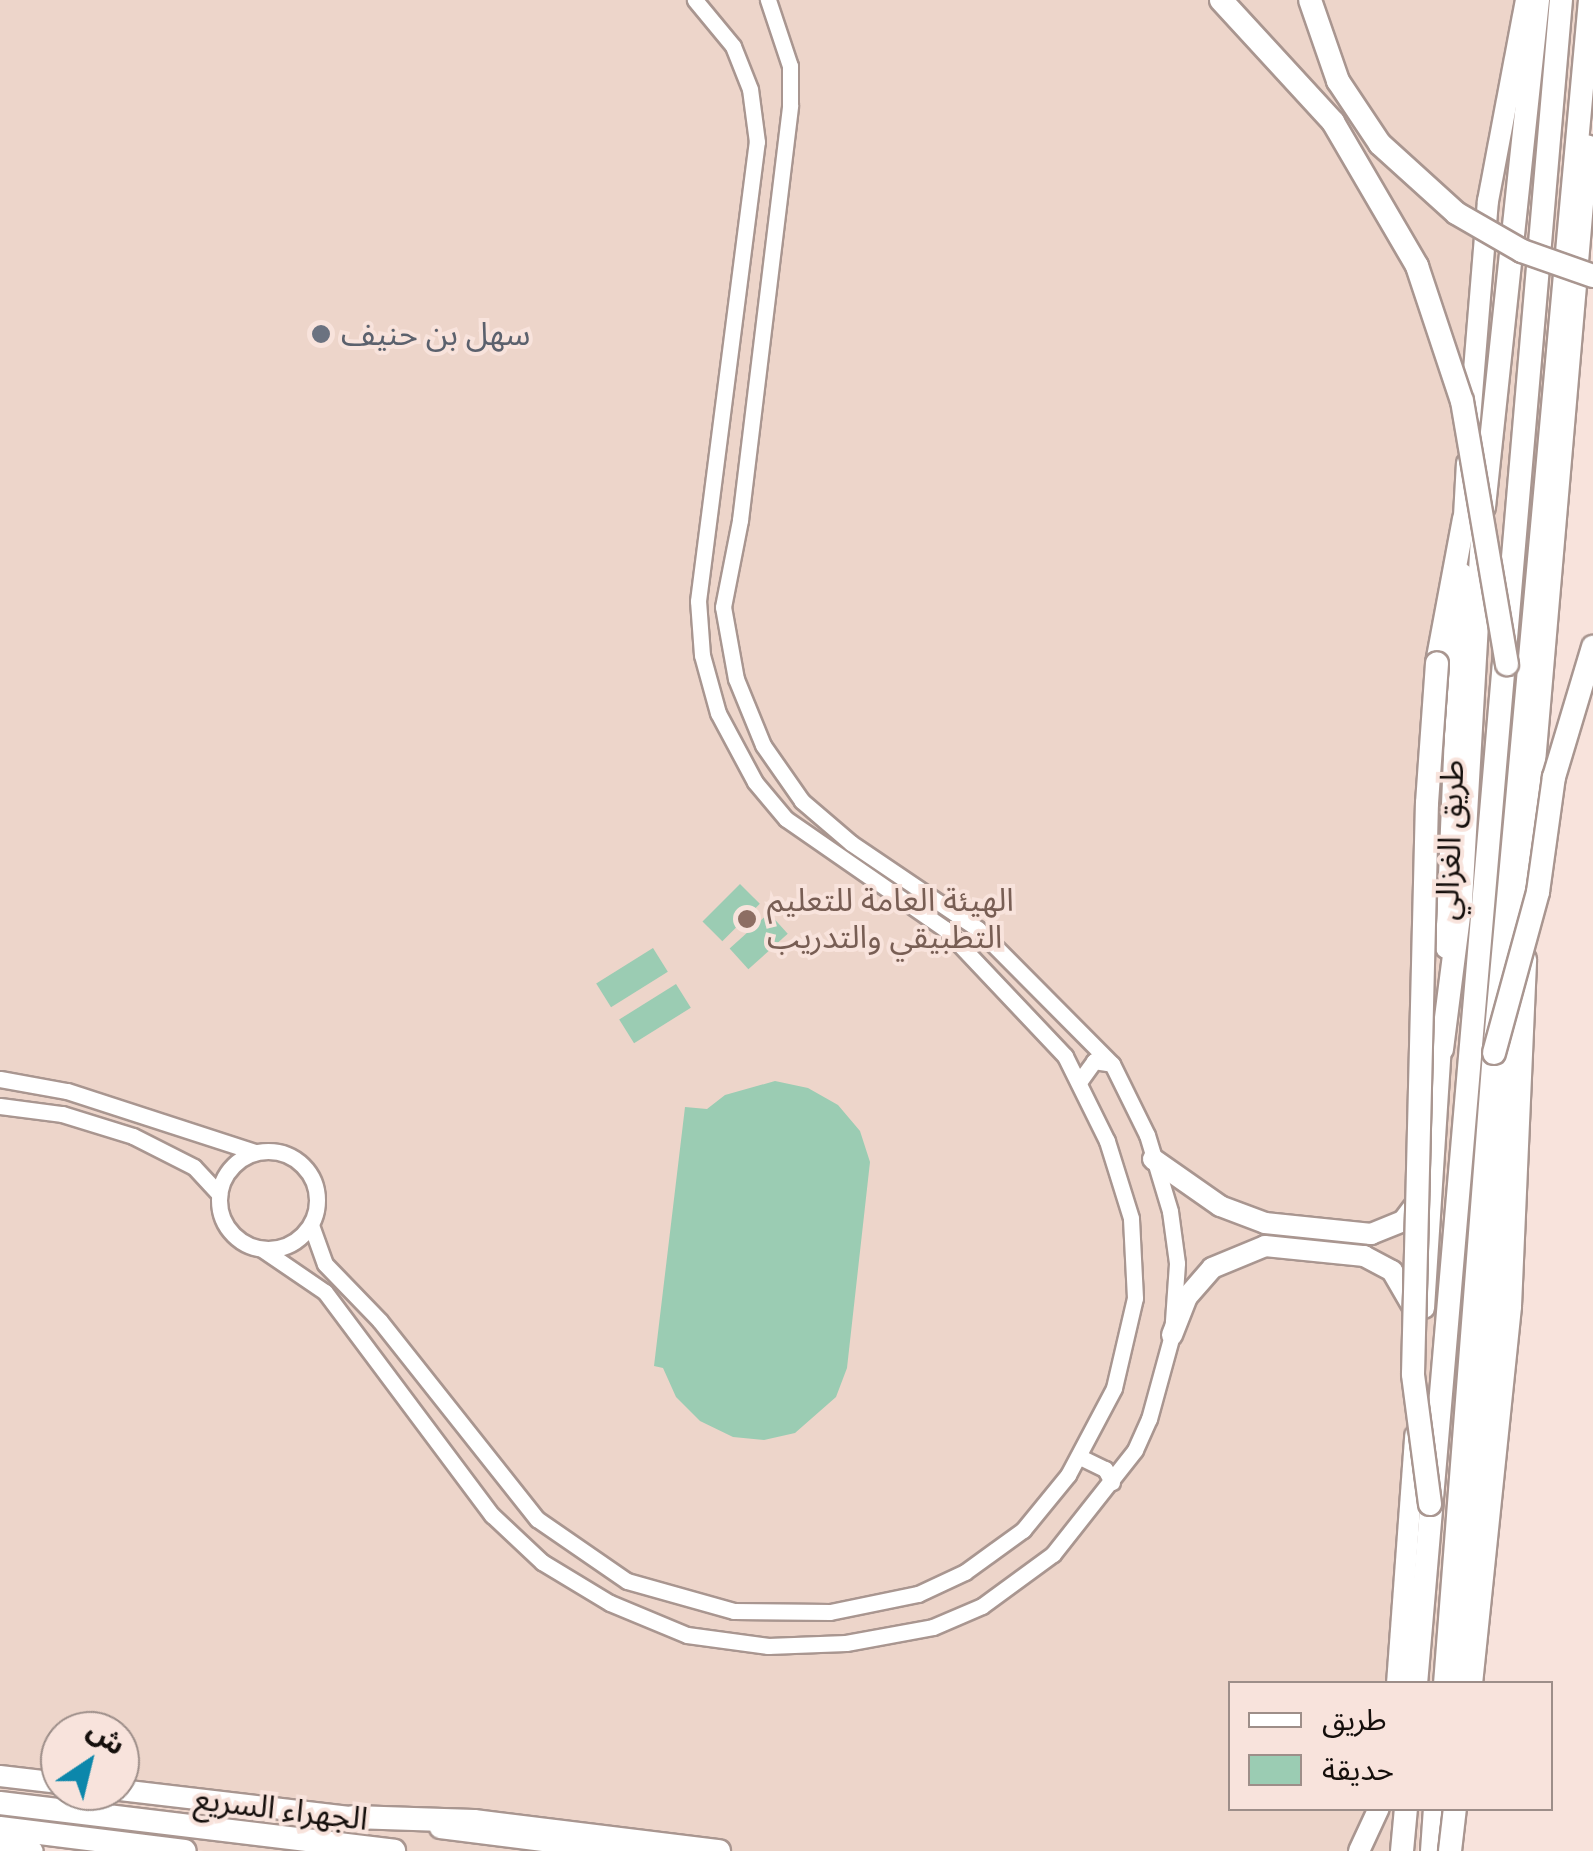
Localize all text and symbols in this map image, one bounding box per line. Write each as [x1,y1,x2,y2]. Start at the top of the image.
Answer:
place label: سهل بن حنيف [341,315,530,353]
marker: سهل بن حنيف [310,323,332,345]
street label: طريق الغزالي [1428,759,1472,921]
place label: الهيئة العامة للتعليم التطبيقي والتدريب [767,882,1014,957]
marker: الهيئة العامة للتعليم التطبيقي والتدريب [736,908,758,930]
legend [1228,1681,1553,1811]
text: طريق [1322,1702,1387,1737]
north arrow [40,1711,140,1811]
text: ش [81,1713,132,1762]
text: حديقة [1322,1752,1394,1787]
street label: الجهراء السريع [192,1779,370,1839]

